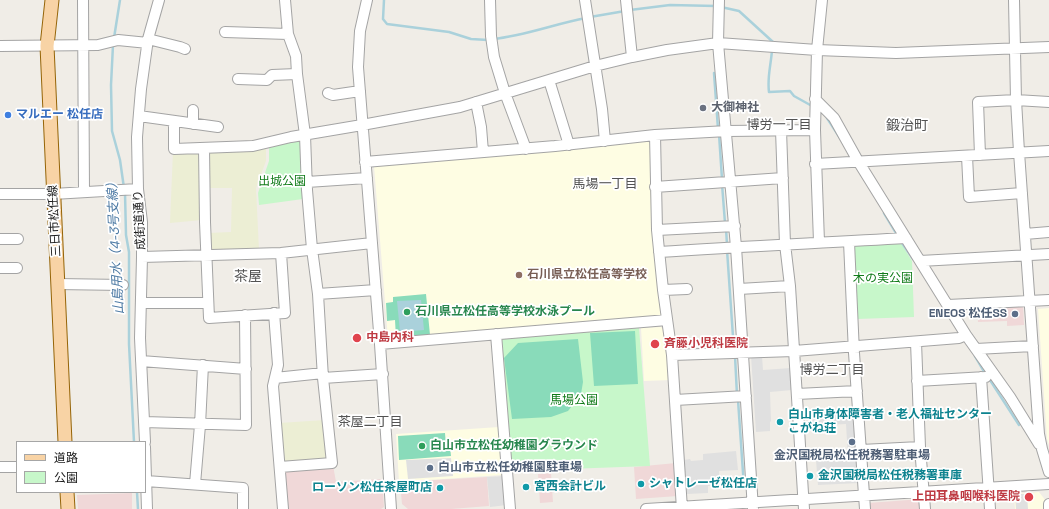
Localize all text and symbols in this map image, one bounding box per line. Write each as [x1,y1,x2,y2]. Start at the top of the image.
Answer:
place label: 大御神社 [711,101,759,115]
marker: 大御神社 [698,103,708,113]
place label: マルエー 松任店 [16,108,103,122]
marker: マルエー 松任店 [3,110,13,120]
district label: 博労一丁目 [747,117,811,133]
district label: 鍛治町 [886,118,928,134]
water label: 山島用水（4-3号支線） [105,175,127,315]
park label: 出城公園 [258,175,306,189]
district label: 馬場一丁目 [573,176,637,192]
street label: 三日市松任線 [46,185,64,257]
street label: 成街道通り [131,190,149,250]
place label: 石川県立松任高等学校 [527,268,647,282]
district label: 茶屋 [234,269,262,285]
marker: 石川県立松任高等学校 [514,270,524,280]
park label: 木の実公園 [853,272,913,286]
place label: 石川県立松任高等学校水泳プール [415,305,595,319]
marker: 石川県立松任高等学校水泳プール [402,307,412,317]
place label: ENEOS 松任SS [929,307,1007,321]
marker: ENEOS 松任SS [1010,309,1020,319]
place label: 中島内科 [366,331,414,345]
marker: 中島内科 [351,332,363,344]
place label: 斉藤小児科医院 [664,337,748,351]
marker: 斉藤小児科医院 [649,338,661,350]
district label: 博労二丁目 [800,362,864,378]
park label: 馬場公園 [550,394,598,408]
place label: 白山市身体障害者・老人福祉センター こがね荘 [788,408,992,436]
district label: 茶屋二丁目 [338,414,402,430]
marker: 白山市身体障害者・老人福祉センター こがね荘 [775,417,785,427]
marker: 金沢国税局松任税務署駐車場 [847,437,857,447]
place label: 白山市立松任幼稚園グラウンド [430,439,598,453]
legend [16,441,146,493]
marker: 白山市立松任幼稚園グラウンド [417,441,427,451]
place label: 金沢国税局松任税務署駐車場 [774,449,930,463]
text: 道路 [54,450,78,466]
place label: 白山市立松任幼稚園駐車場 [438,461,582,475]
marker: 白山市立松任幼稚園駐車場 [425,463,435,473]
place label: 金沢国税局松任税務署車庫 [818,469,962,483]
text: 公園 [54,470,78,486]
marker: 金沢国税局松任税務署車庫 [805,471,815,481]
place label: シャトレーゼ松任店 [649,477,757,491]
marker: シャトレーゼ松任店 [636,479,646,489]
place label: 宮西会計ビル [534,480,606,494]
place label: ローソン松任茶屋町店 [312,481,432,495]
marker: 宮西会計ビル [521,482,531,492]
marker: ローソン松任茶屋町店 [435,483,445,493]
place label: 上田耳鼻咽喉科医院 [912,490,1020,504]
marker: 上田耳鼻咽喉科医院 [1023,491,1035,503]

